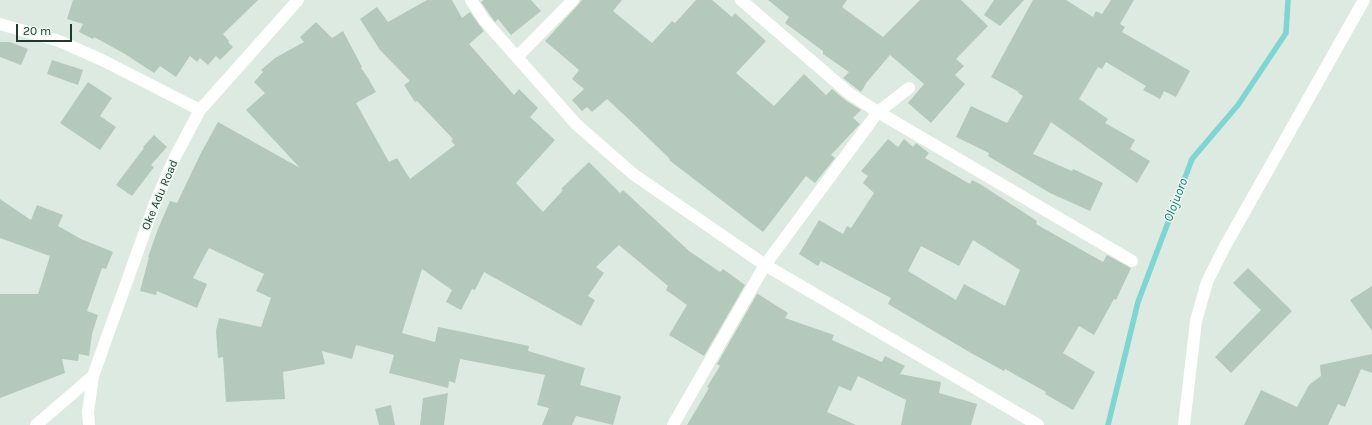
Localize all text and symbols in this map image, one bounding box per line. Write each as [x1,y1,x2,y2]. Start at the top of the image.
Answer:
scale bar [18,16,74,42]
text: 20 m [23,24,51,38]
street label: Oke Adu Road [139,158,181,232]
water label: Olojuoro [1161,176,1191,224]

